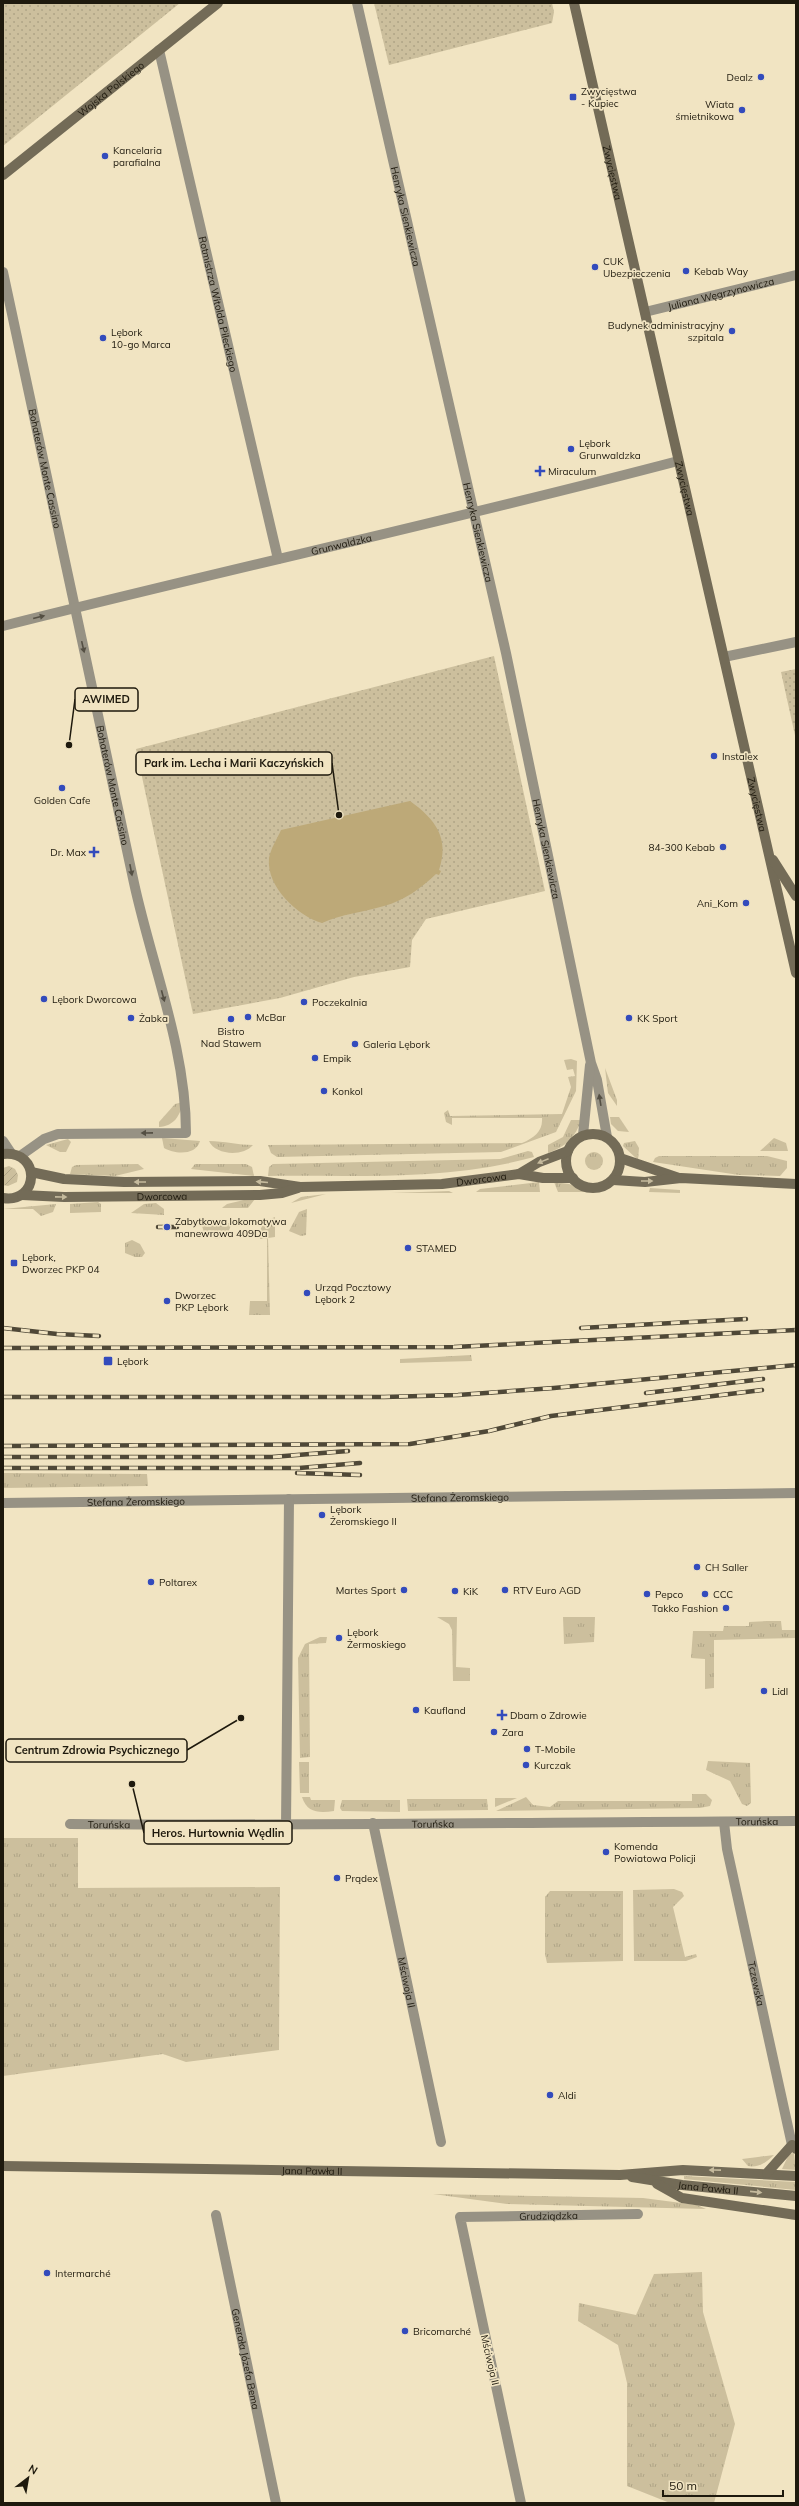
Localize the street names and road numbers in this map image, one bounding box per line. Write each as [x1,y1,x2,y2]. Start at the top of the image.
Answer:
street label: Wojska Polskiego [75,58,147,119]
street label: Zwycięstwa [600,144,625,201]
street label: Henryka Sienkiewicza [388,165,424,268]
street label: Rotmistrza Witolda Pileckiego [196,235,241,374]
street label: Juliana Węgrzynowicza [666,274,775,313]
street label: Bohaterów Monte Cassino [26,408,64,530]
street label: Zwycięstwa [673,460,698,517]
street label: Henryka Sienkiewicza [461,481,496,583]
street label: Grunwaldzka [310,531,373,558]
street label: Bohaterów Monte Cassino [94,724,132,847]
street label: Zwycięstwa [745,776,770,833]
street label: Henryka Sienkiewicza [530,798,563,900]
street label: Dworcowa [456,1169,507,1189]
street label: Dworcowa [137,1189,187,1203]
street label: Stefana Żeromskiego [411,1490,509,1504]
street label: Stefana Żeromskiego [87,1494,185,1508]
street label: Toruńska [736,1815,778,1828]
street label: Toruńska [412,1817,454,1830]
street label: Toruńska [88,1818,130,1831]
street label: Mściwoja II [395,1956,419,2009]
street label: Tczewska [745,1960,768,2007]
street label: Jana Pawła II [281,2164,343,2177]
street label: Jana Pawła II [677,2178,739,2197]
street label: Grudziądzka [519,2209,578,2223]
street label: Generała Józefa Bema [229,2307,263,2411]
street label: Mściwoja II [478,2334,502,2386]

